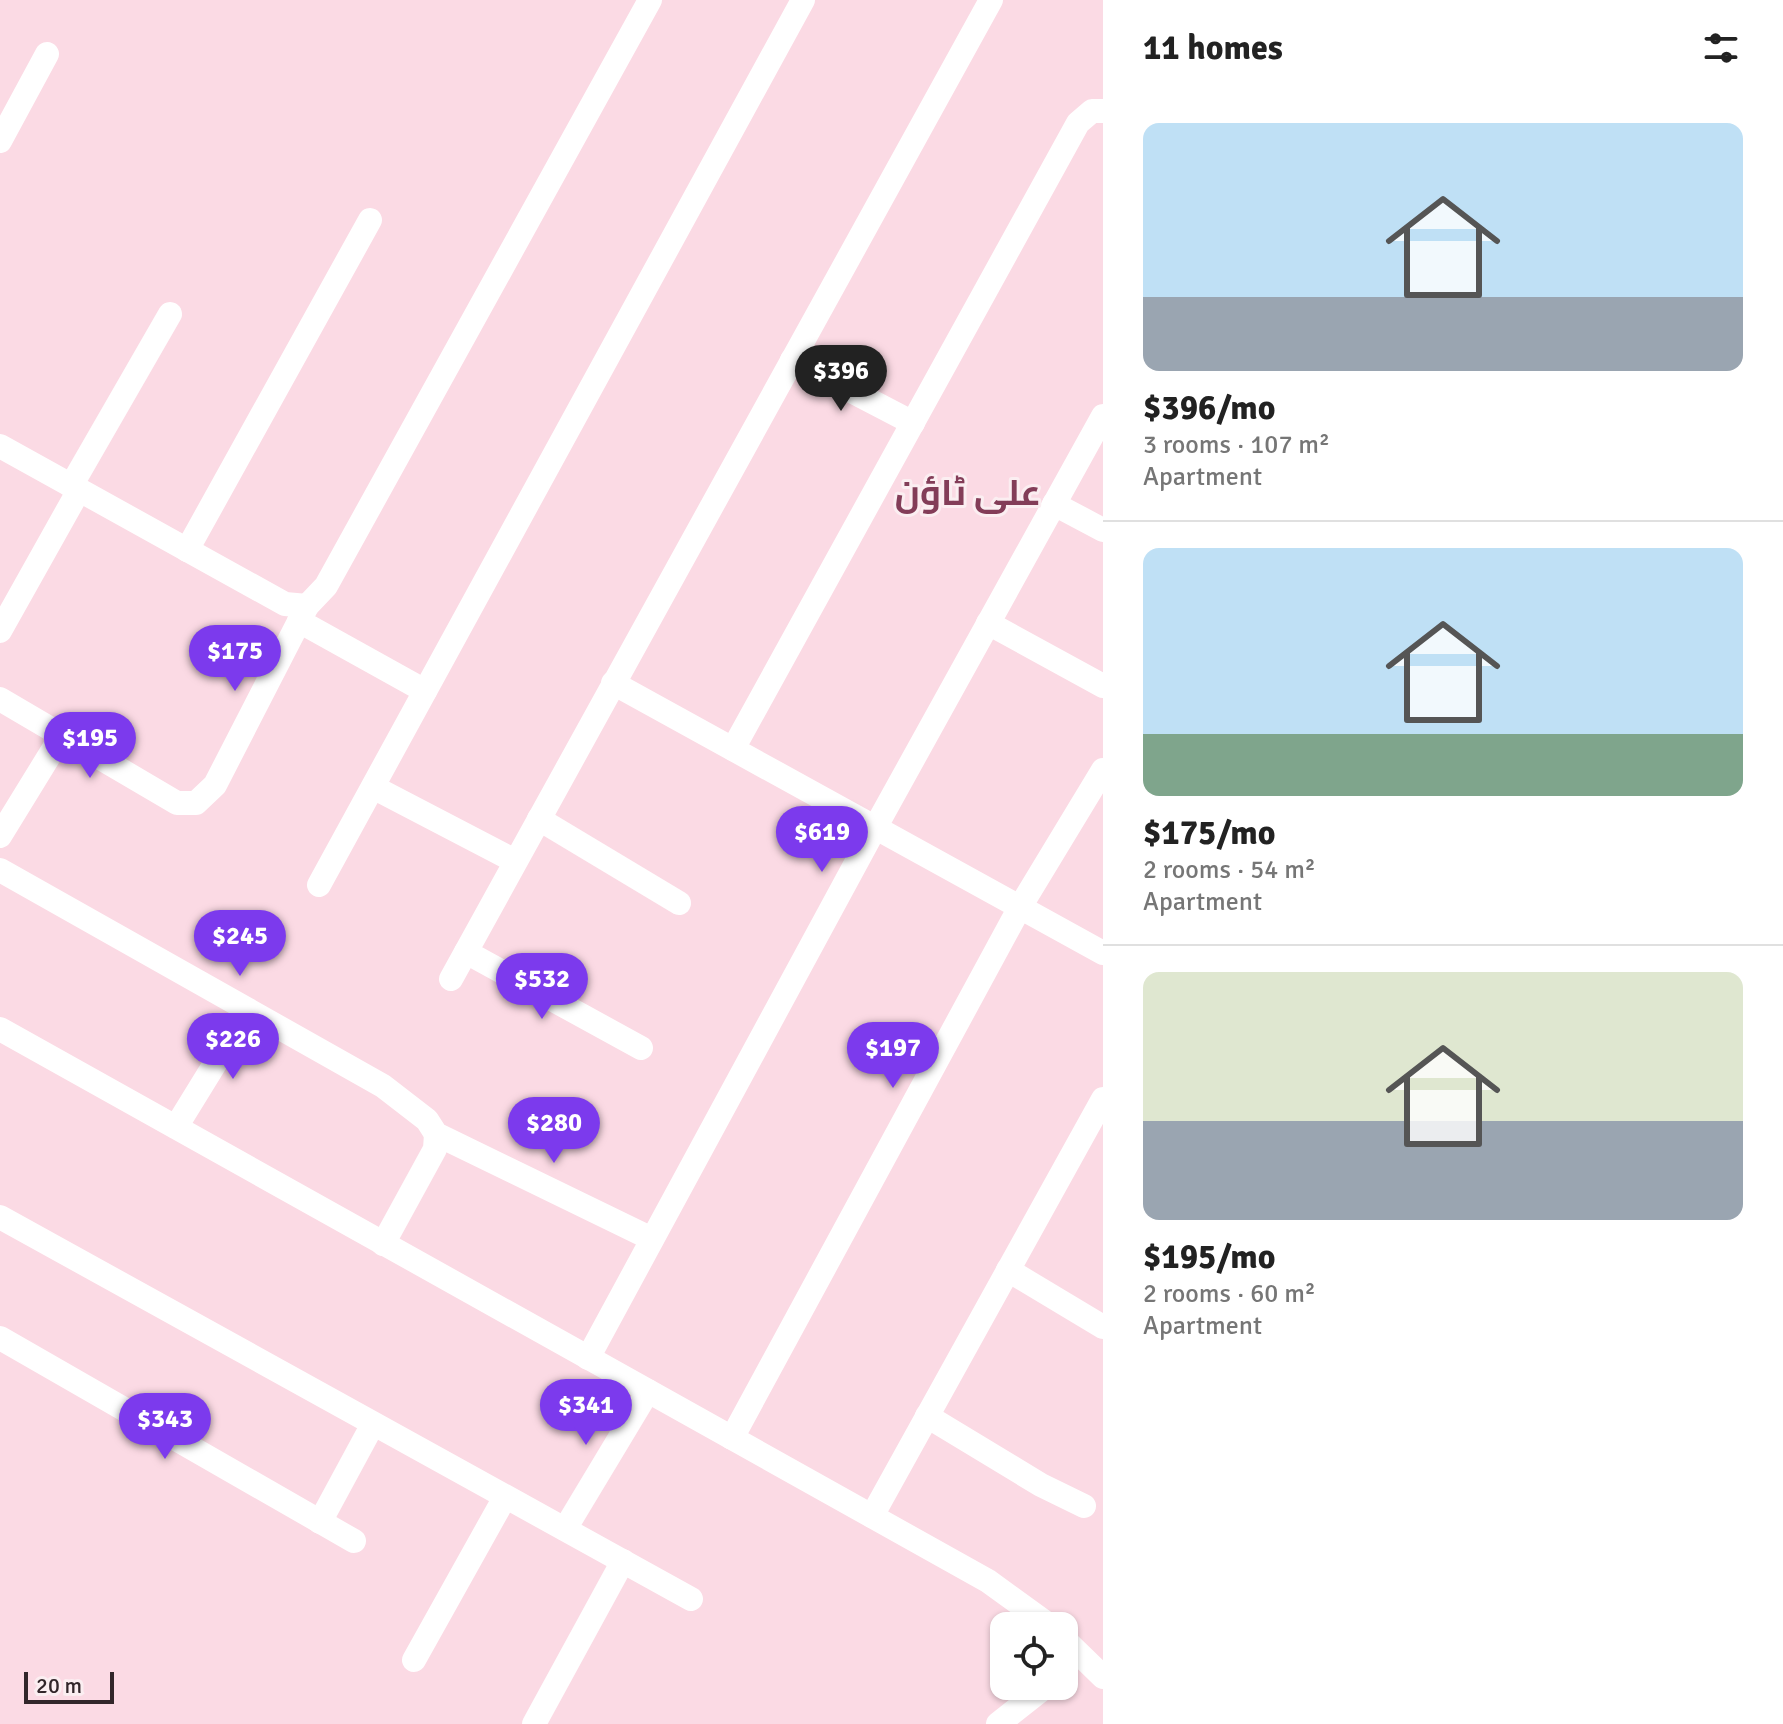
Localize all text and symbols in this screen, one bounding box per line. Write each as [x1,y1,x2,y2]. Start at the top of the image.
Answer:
icon: filters [1699,26,1743,70]
text: 11 homes [1143,27,1283,69]
icon: home [1371,175,1515,319]
pin: $396 [794,345,888,413]
text: $396 [813,355,869,387]
text: $396/mo [1143,387,1276,429]
text: 3 rooms · 107 m² [1143,429,1330,461]
text: Apartment [1143,461,1262,493]
district label: علی ٹاؤن [895,471,1041,516]
icon: home [1371,600,1515,744]
pin: $175 [188,625,282,693]
text: $175 [207,635,263,667]
pin: $195 [43,712,137,780]
text: $195 [62,722,118,754]
pin: $619 [775,806,869,874]
text: $175/mo [1143,812,1276,854]
text: $619 [794,816,850,848]
text: 2 rooms · 54 m² [1143,854,1316,886]
text: Apartment [1143,886,1262,918]
pin: $245 [193,910,287,978]
text: $245 [212,920,268,952]
pin: $532 [495,953,589,1021]
text: $532 [514,963,570,995]
pin: $226 [186,1013,280,1081]
pin: $197 [846,1022,940,1090]
text: $226 [205,1023,261,1055]
icon: home [1371,1024,1515,1168]
text: $197 [865,1032,921,1064]
pin: $280 [507,1097,601,1165]
text: $280 [526,1107,582,1139]
text: $195/mo [1143,1236,1276,1278]
text: 2 rooms · 60 m² [1143,1278,1316,1310]
text: Apartment [1143,1310,1262,1342]
pin: $341 [539,1379,633,1447]
text: $341 [558,1389,614,1421]
pin: $343 [118,1393,212,1461]
text: $343 [137,1403,193,1435]
map controls [990,1612,1078,1700]
button: locate [990,1612,1078,1700]
scale bar [24,1668,114,1704]
text: 20 m [36,1672,82,1699]

